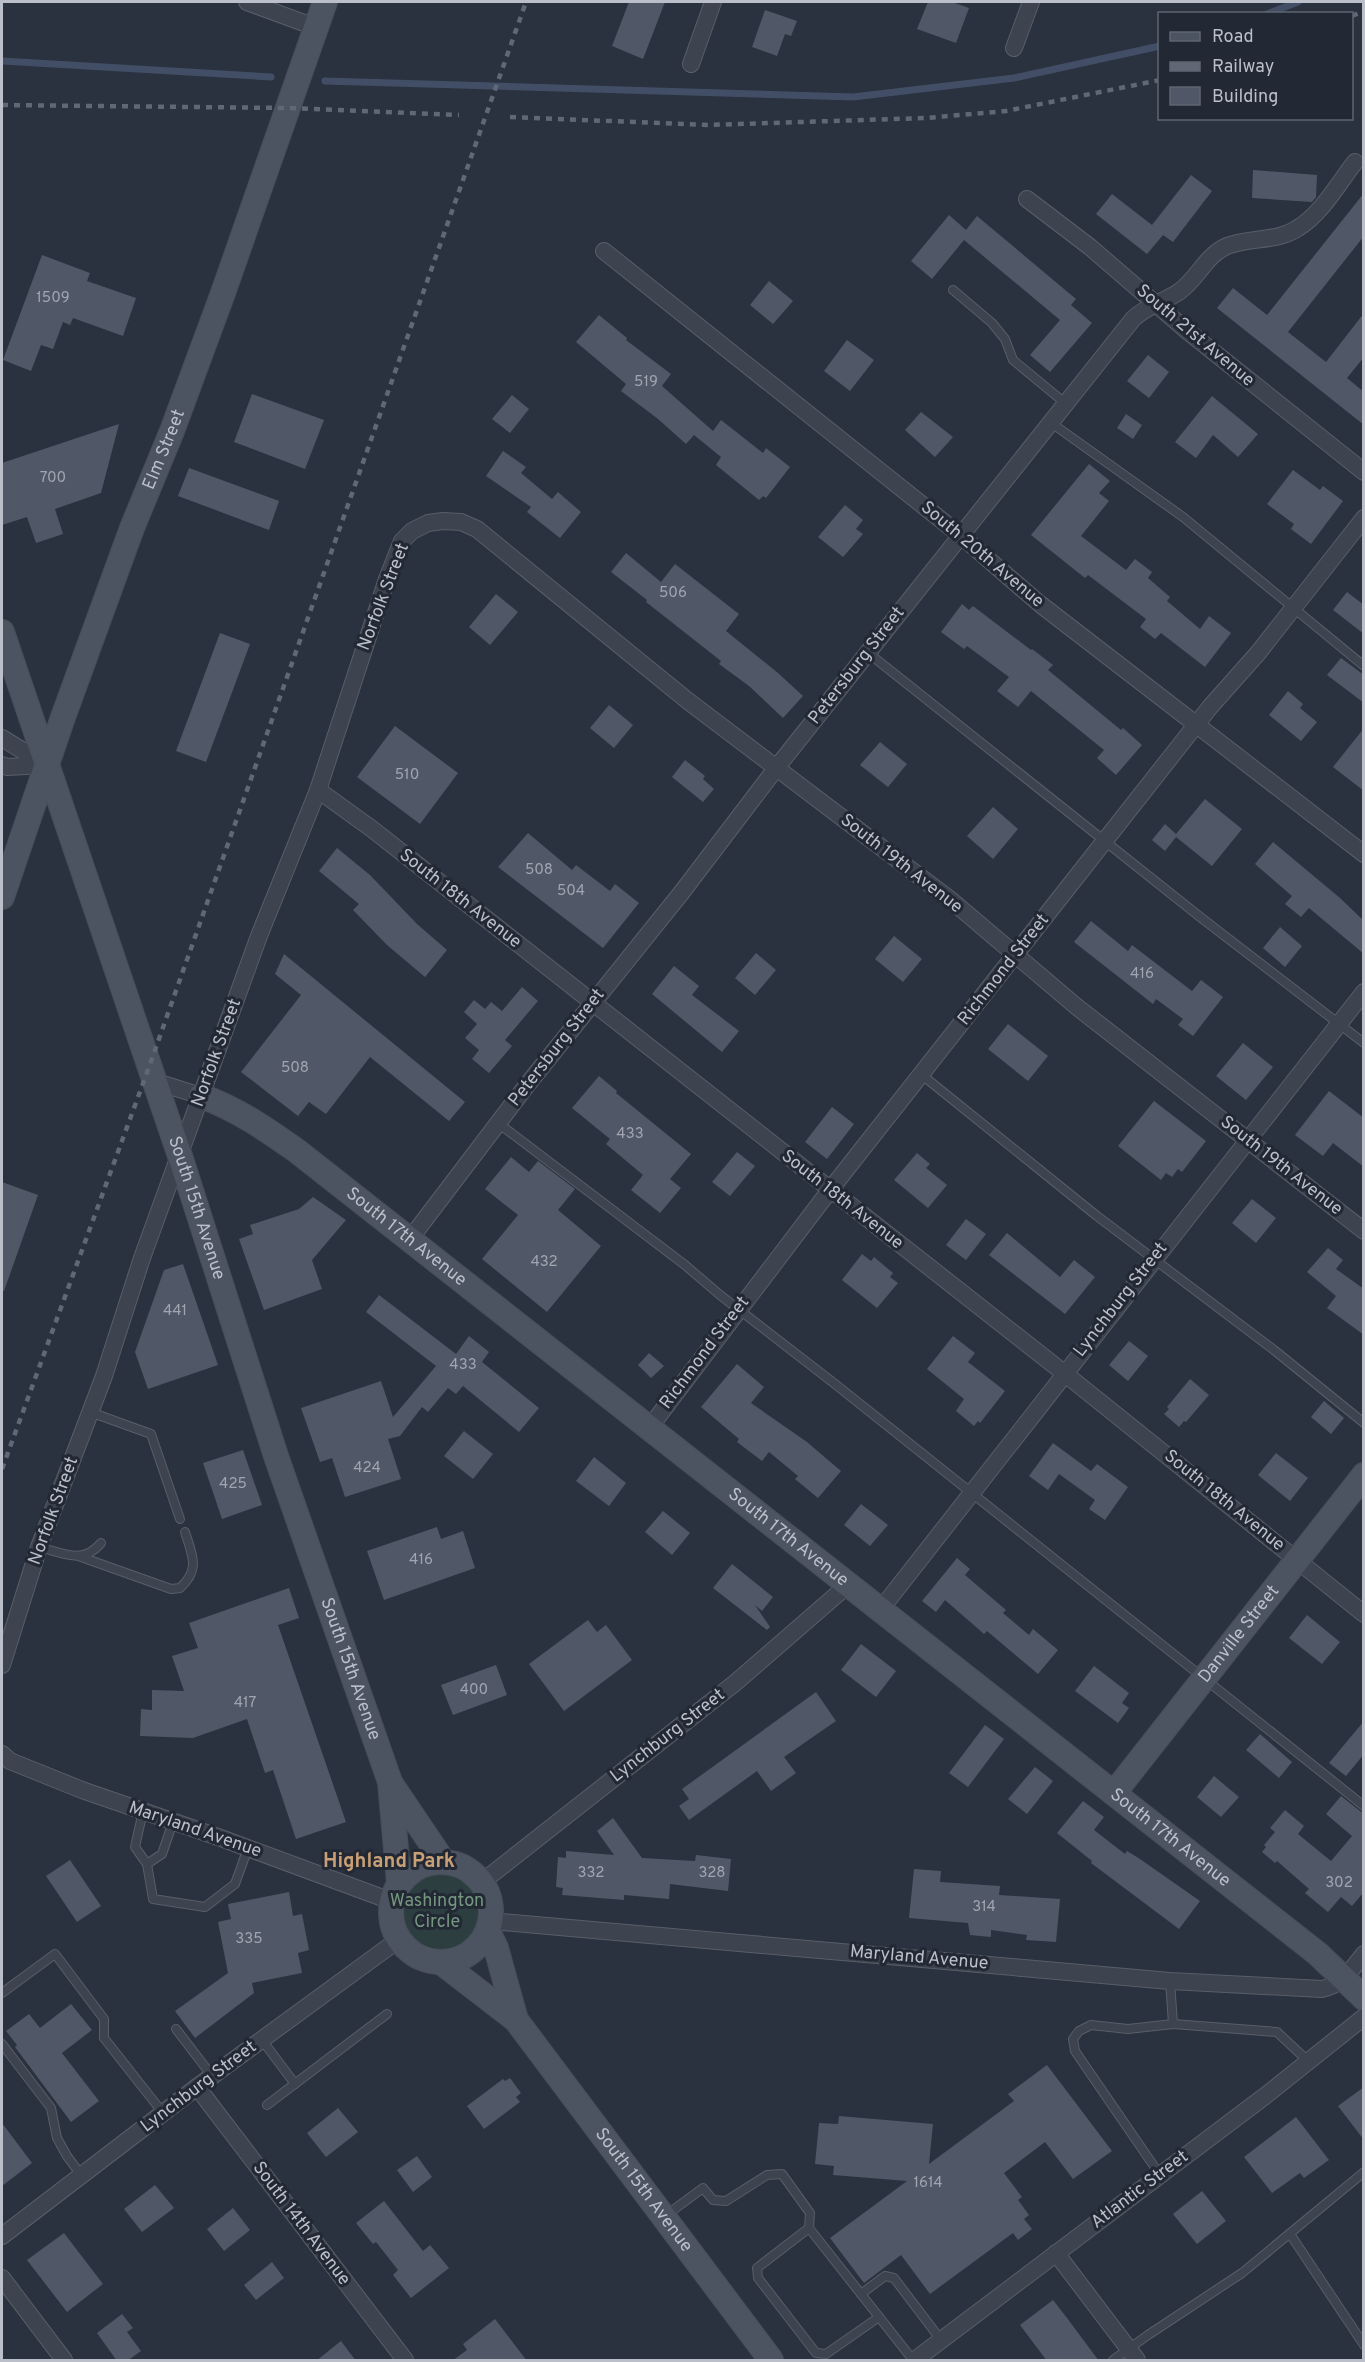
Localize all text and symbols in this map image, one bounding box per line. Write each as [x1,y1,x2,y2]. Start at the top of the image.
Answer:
legend [1158,12,1353,120]
text: Road [1212,26,1254,49]
text: Railway [1212,56,1274,79]
text: Building [1212,86,1278,109]
street label: South 21st Avenue [1131,280,1259,392]
house number: 1509 [36,289,70,308]
house number: 519 [634,373,658,392]
street label: Elm Street [138,406,190,493]
house number: 700 [40,469,66,488]
street label: South 20th Avenue [916,497,1048,613]
street label: Norfolk Street [353,540,415,654]
house number: 506 [659,584,687,603]
street label: Petersburg Street [804,602,910,730]
house number: 510 [395,766,419,785]
street label: South 19th Avenue [835,809,967,919]
street label: South 18th Avenue [394,844,526,954]
house number: 508 [525,861,553,880]
house number: 504 [557,882,585,901]
street label: Richmond Street [953,909,1055,1031]
house number: 416 [1130,965,1154,984]
street label: Petersburg Street [504,984,610,1112]
street label: Norfolk Street [187,996,247,1110]
house number: 508 [281,1059,309,1078]
street label: South 19th Avenue [1215,1111,1347,1221]
house number: 433 [616,1125,644,1144]
street label: South 15th Avenue [163,1133,230,1283]
street label: South 18th Avenue [776,1145,908,1255]
street label: South 17th Avenue [341,1182,471,1292]
street label: Lynchburg Street [1069,1238,1173,1362]
house number: 432 [530,1253,558,1272]
street label: Richmond Street [655,1292,755,1414]
house number: 441 [163,1302,187,1321]
house number: 433 [449,1356,477,1375]
street label: South 18th Avenue [1159,1445,1289,1557]
street label: Norfolk Street [24,1454,84,1568]
house number: 424 [353,1459,381,1478]
house number: 425 [219,1475,247,1494]
street label: South 17th Avenue [723,1483,853,1592]
house number: 416 [409,1551,433,1570]
street label: Danville Street [1193,1580,1285,1688]
street label: South 15th Avenue [315,1595,386,1743]
house number: 400 [460,1681,488,1700]
street label: Lynchburg Street [606,1684,730,1788]
house number: 417 [234,1694,257,1713]
street label: South 17th Avenue [1105,1783,1235,1892]
street label: Maryland Avenue [126,1797,264,1863]
district label: Highland Park [323,1849,455,1875]
house number: 332 [578,1864,604,1883]
house number: 328 [698,1864,726,1883]
house number: 302 [1325,1874,1353,1893]
park label: Washington Circle [390,1890,484,1934]
house number: 314 [972,1898,996,1917]
house number: 335 [235,1930,263,1949]
street label: Maryland Avenue [849,1940,989,1976]
street label: Lynchburg Street [136,2036,262,2138]
street label: South 15th Avenue [589,2123,698,2257]
street label: Atlantic Street [1087,2146,1193,2234]
street label: South 14th Avenue [247,2157,355,2291]
house number: 1614 [913,2174,943,2193]

